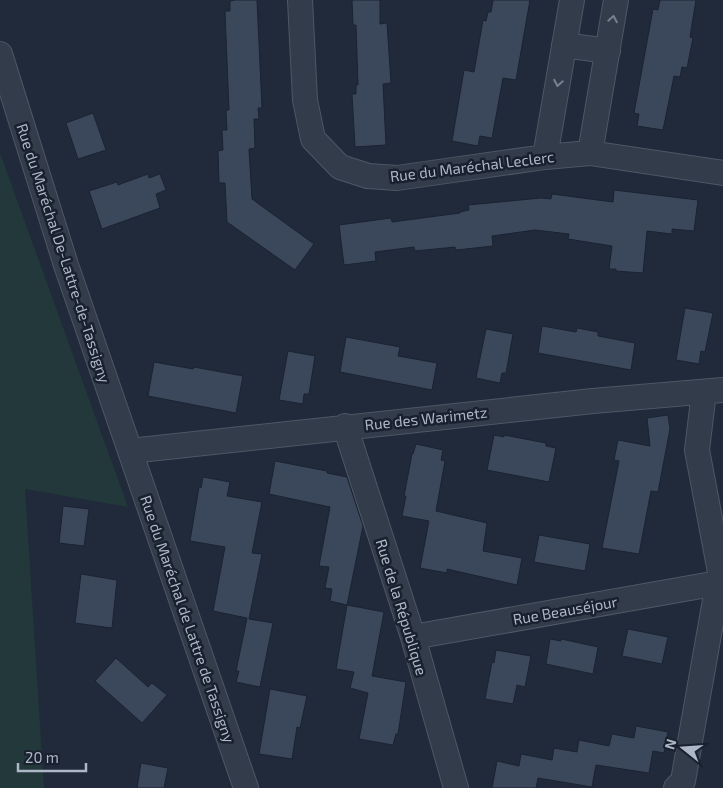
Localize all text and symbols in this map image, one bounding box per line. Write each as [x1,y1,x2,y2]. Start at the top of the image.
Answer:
one-way arrow [608,15,618,23]
one-way arrow [553,78,563,87]
street label: Rue du Maréchal De-Lattre-de-Tassigny [13,121,115,385]
street label: Rue du Maréchal Leclerc [389,147,555,185]
street label: Rue des Warimetz [364,403,488,433]
street label: Rue du Maréchal de Lattre de Tassigny [137,493,239,745]
street label: Rue de la République [373,537,431,677]
street label: Rue Beauséjour [511,592,619,629]
north arrow [658,723,708,773]
text: N [660,737,680,751]
scale bar [18,740,85,772]
text: 20 m [25,748,59,766]

